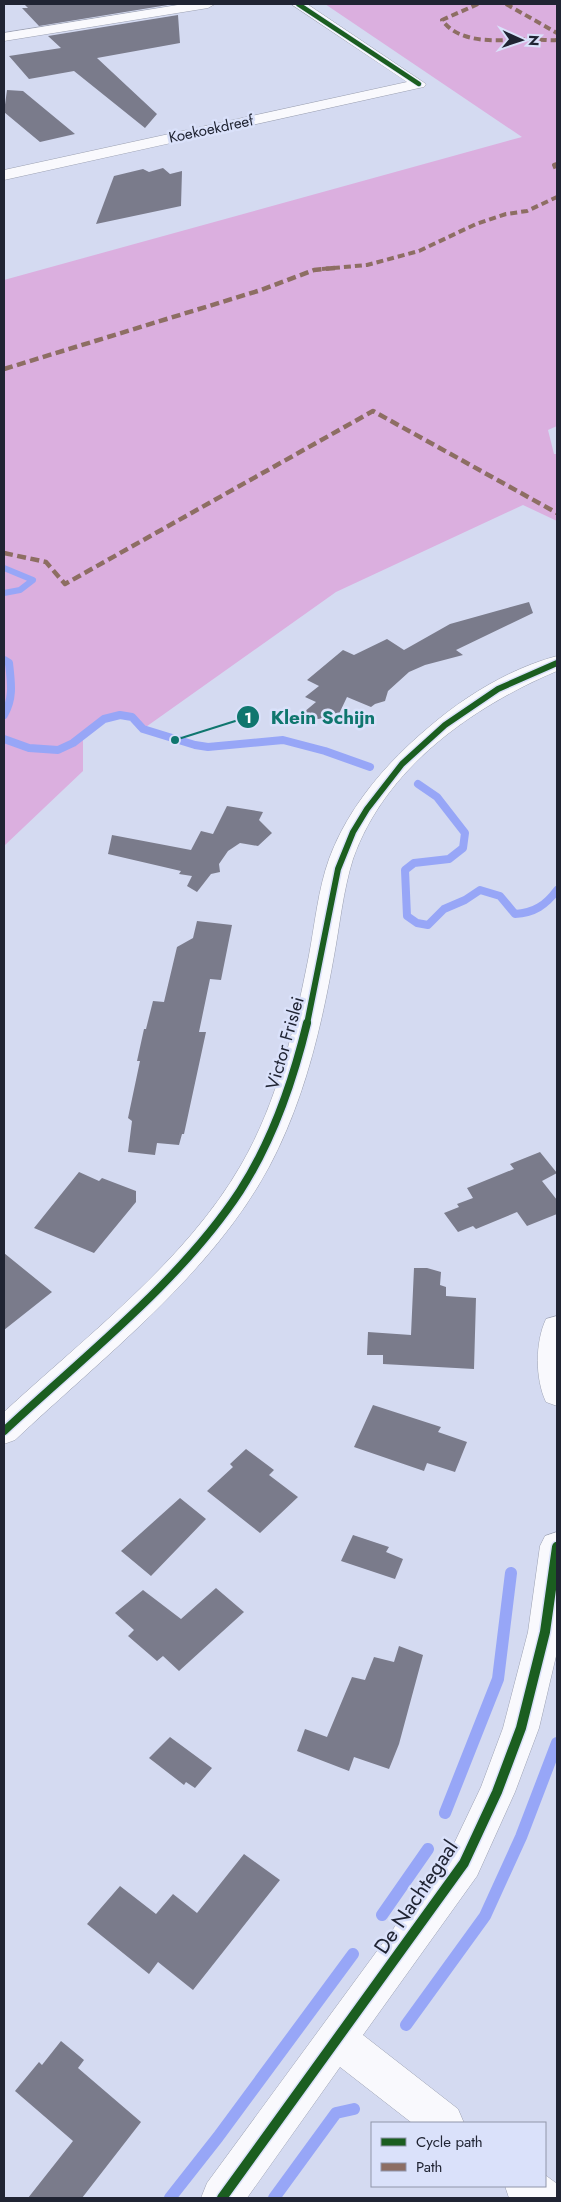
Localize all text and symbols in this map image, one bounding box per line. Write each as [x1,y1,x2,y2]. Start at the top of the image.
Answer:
north arrow [496,15,546,65]
text: N [524,35,544,47]
street label: Koekoekdreef [167,109,256,149]
callout: Klein Schijn [235,700,385,734]
text: Klein Schijn [271,704,375,731]
text: 1 [244,707,252,729]
street label: Victor Frislei [259,993,311,1093]
street label: De Nachtegaal [367,1834,465,1960]
legend [371,2122,546,2187]
text: Cycle path [416,2131,483,2153]
text: Path [416,2156,442,2178]

